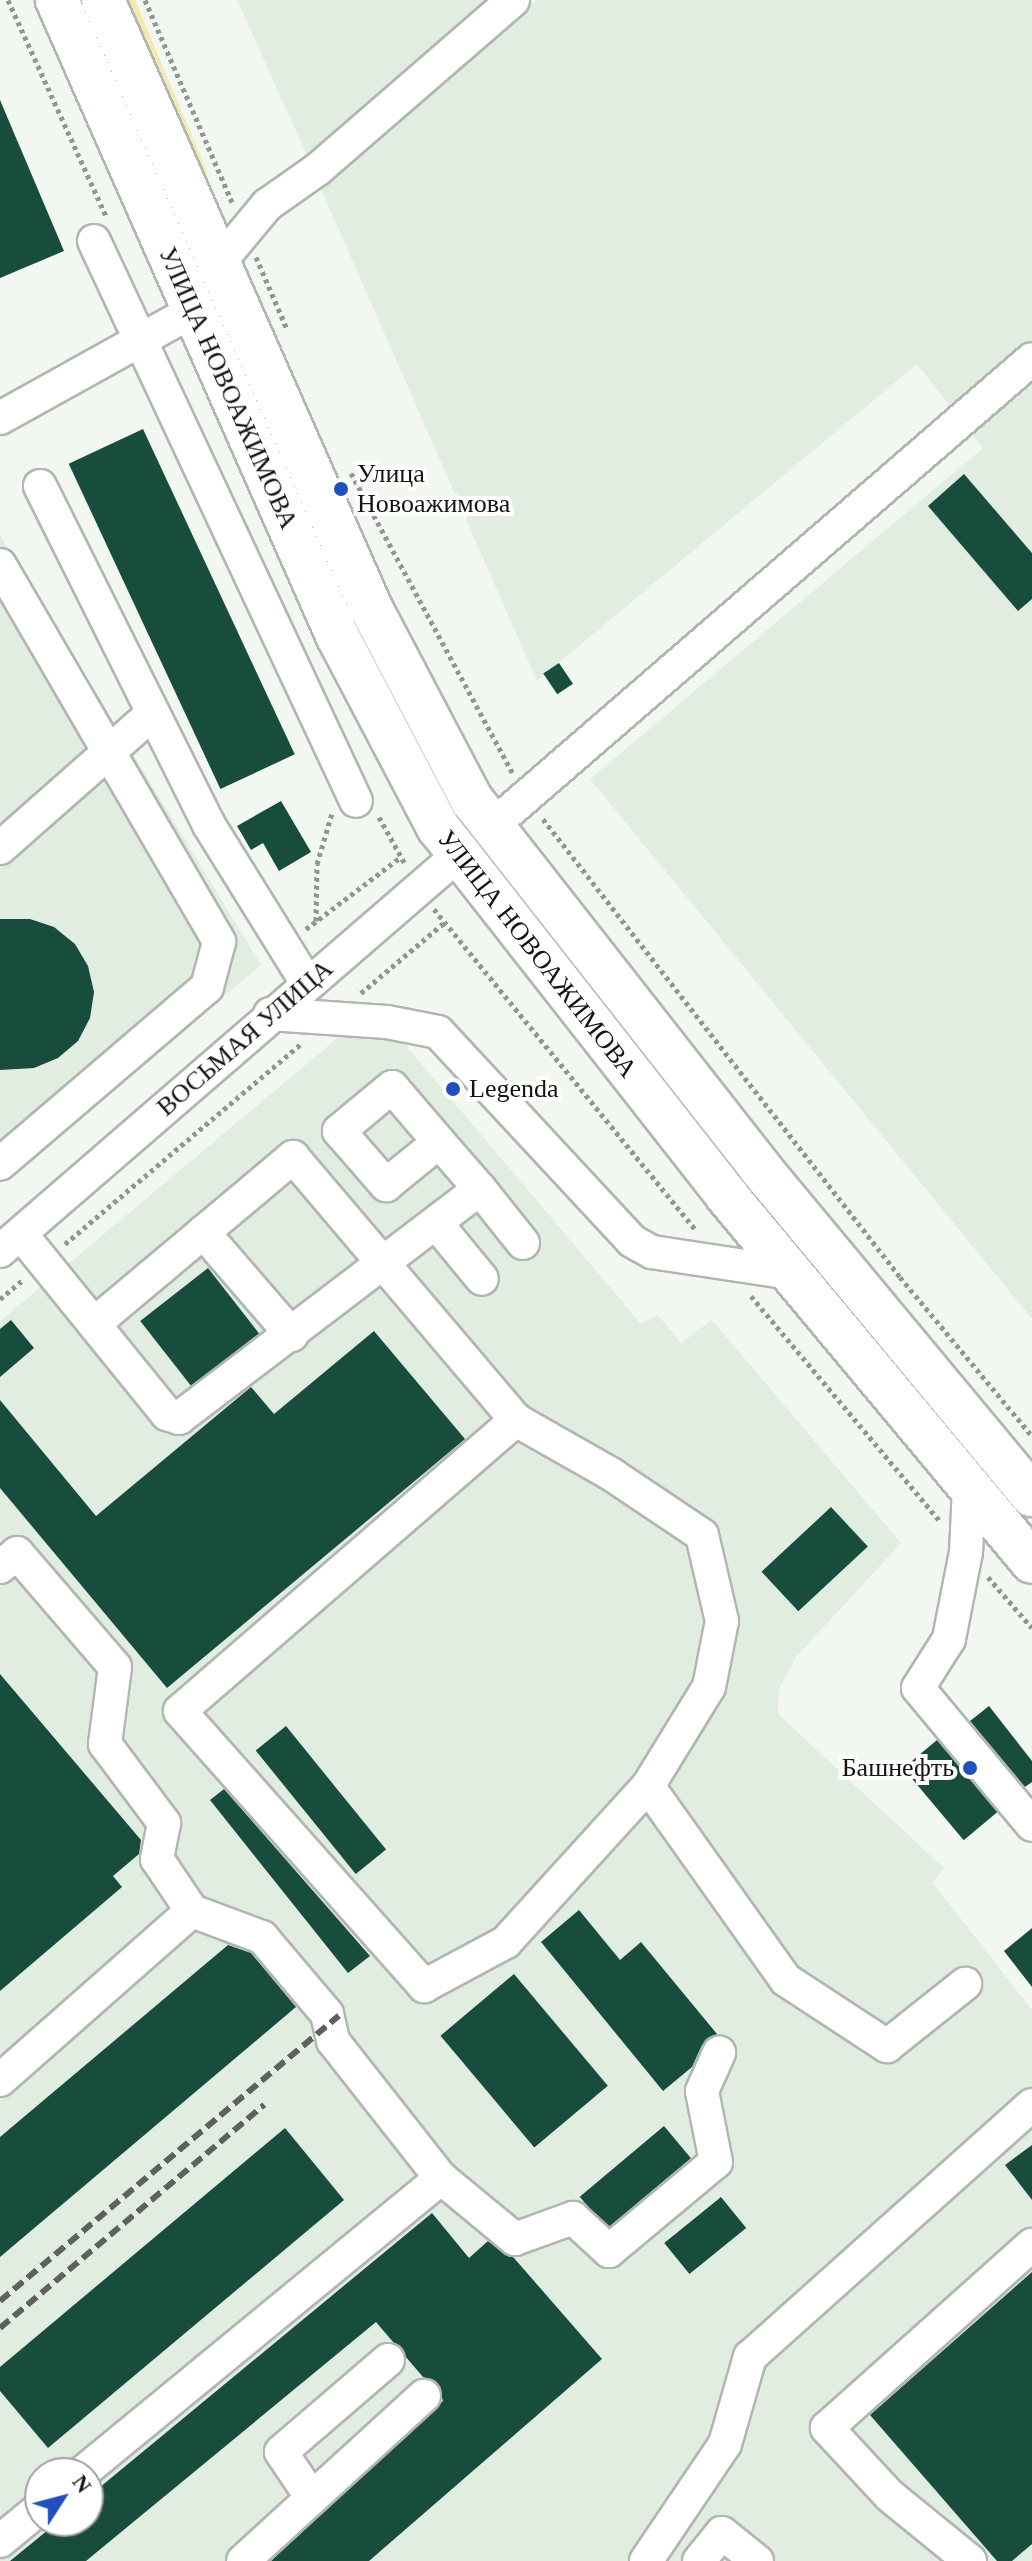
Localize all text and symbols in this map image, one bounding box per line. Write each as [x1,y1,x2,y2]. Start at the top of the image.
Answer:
street label: УЛИЦА НОВОАЖИМОВА [152,242,304,534]
place label: Улица Новоажимова [357,458,510,520]
marker: Улица Новоажимова [332,480,350,498]
street label: УЛИЦА НОВОАЖИМОВА [431,824,643,1084]
street label: ВОСЬМАЯ УЛИЦА [151,953,339,1123]
place label: Legenda [469,1073,559,1105]
marker: Legenda [444,1080,462,1098]
place label: Башнефть [842,1752,954,1784]
marker: Башнефть [961,1759,979,1777]
north arrow [24,2457,104,2537]
text: N [67,2470,97,2498]

